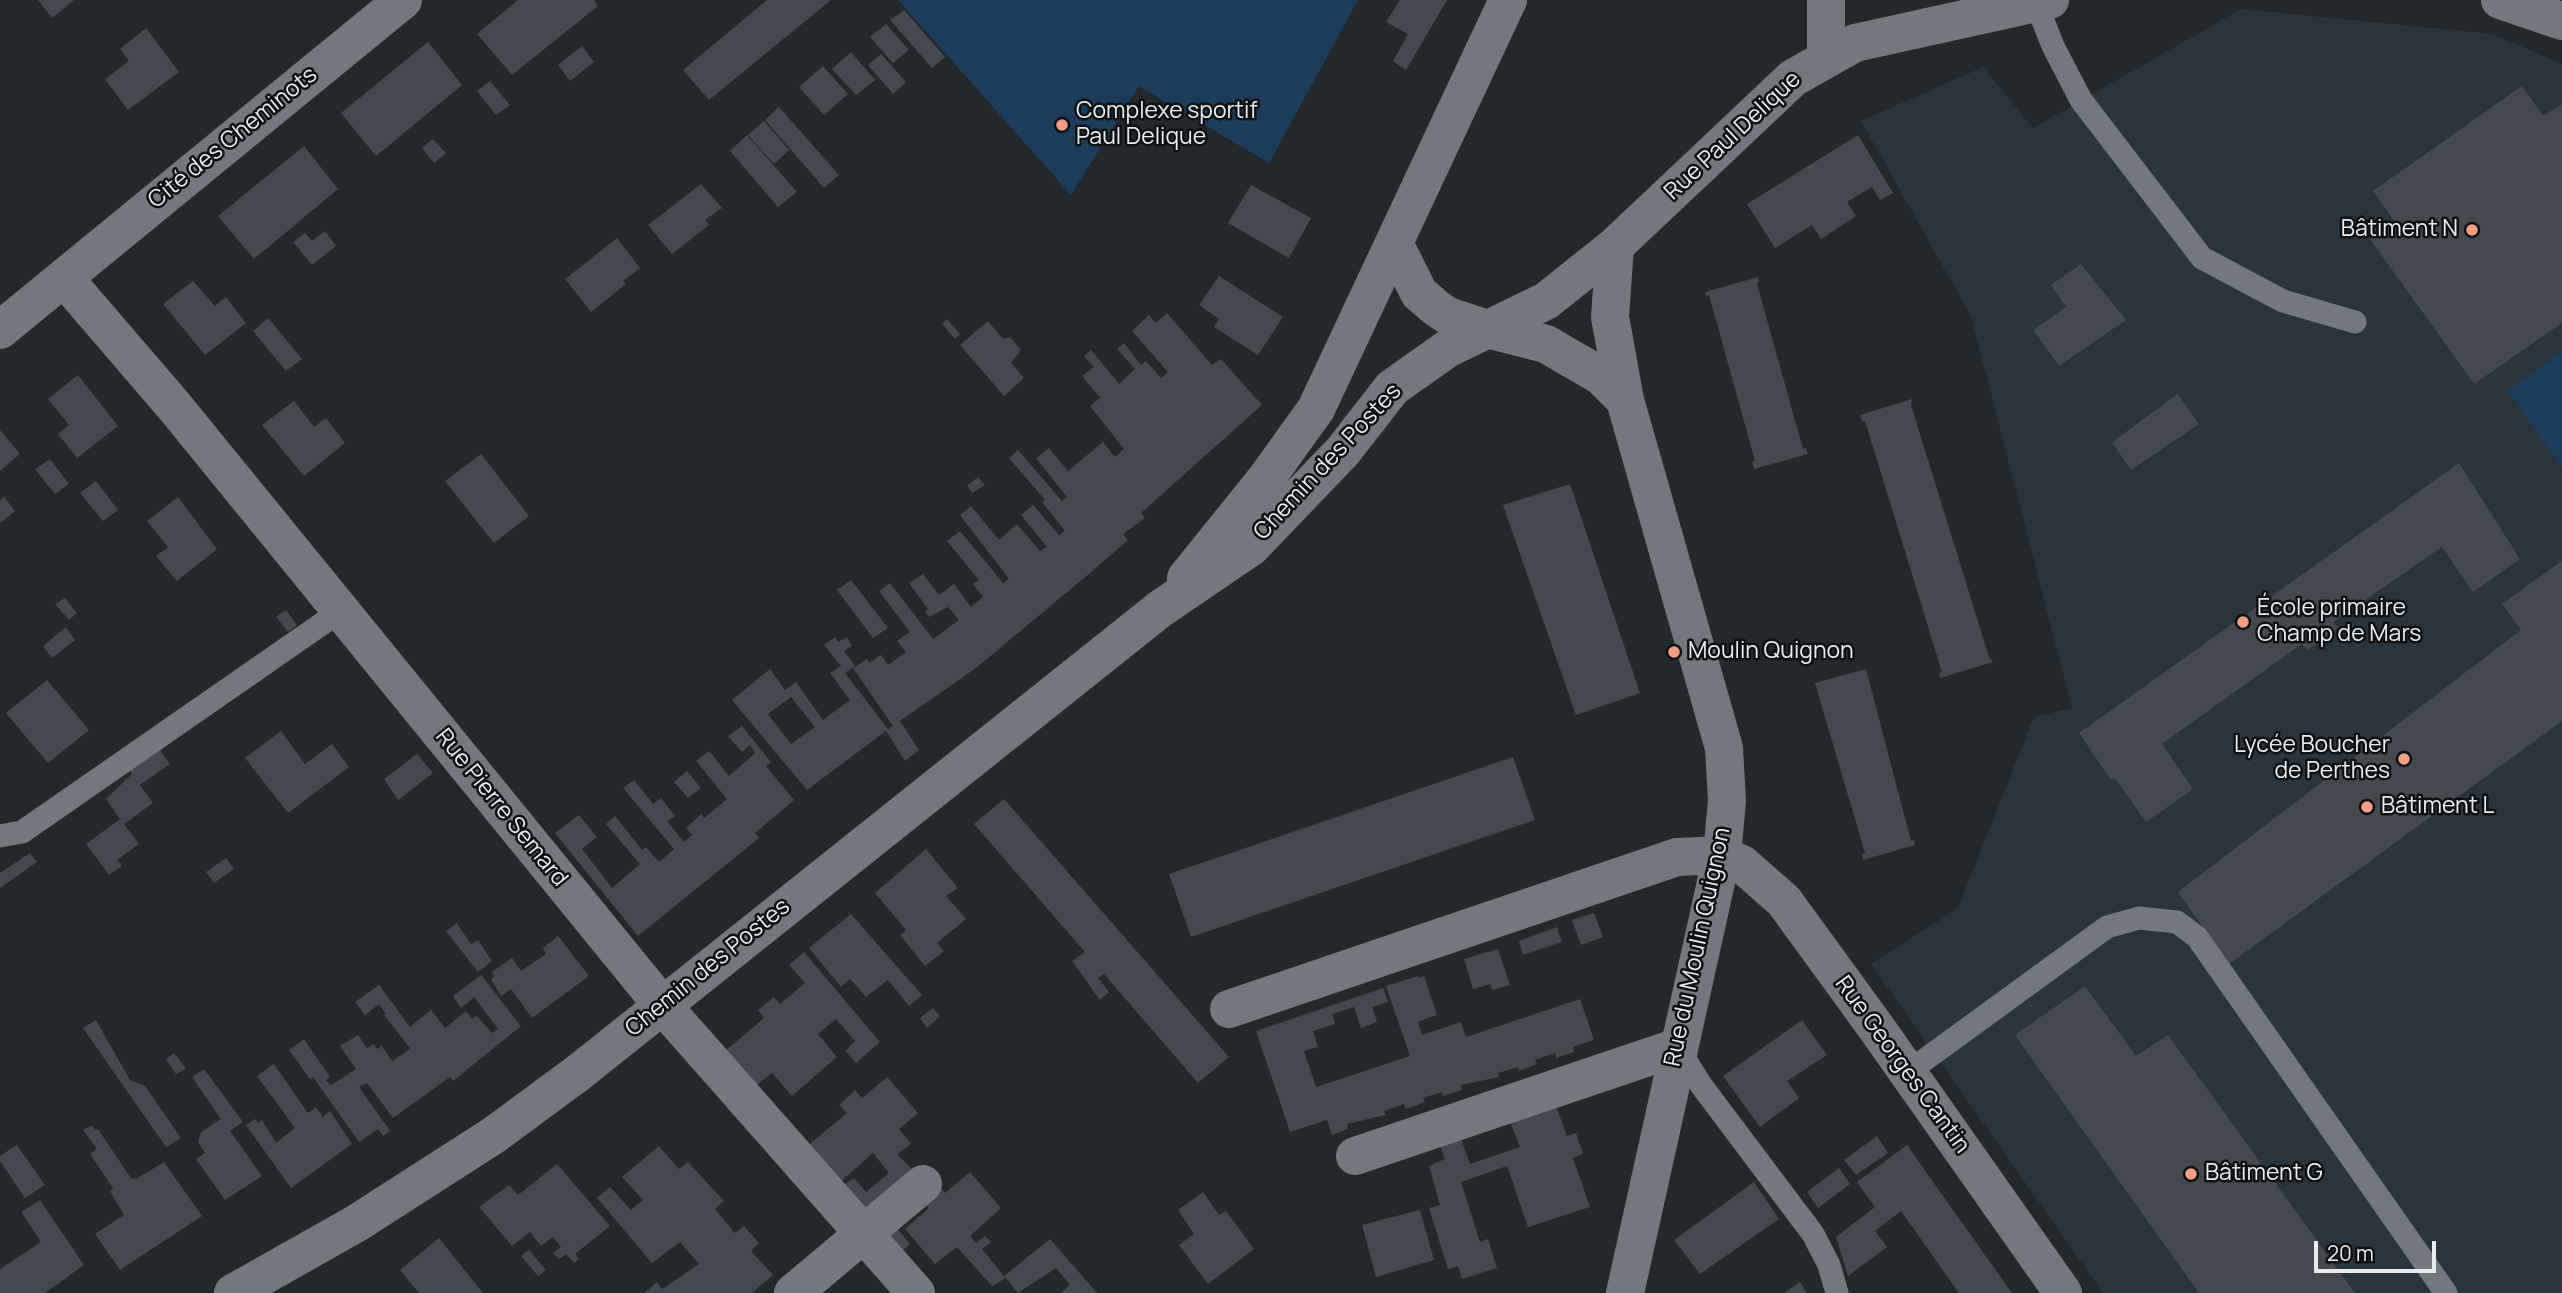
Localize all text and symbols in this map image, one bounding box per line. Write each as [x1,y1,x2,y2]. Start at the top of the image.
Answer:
street label: Cité des Cheminots [143,61,323,215]
street label: Rue Paul Delique [1659,66,1807,206]
place label: Complexe sportif Paul Delique [1076,98,1258,152]
marker: Complexe sportif Paul Delique [1054,117,1070,133]
place label: Bâtiment N [2341,216,2458,244]
marker: Bâtiment N [2464,222,2480,238]
street label: Chemin des Postes [1248,378,1408,546]
place label: École primaire Champ de Mars [2257,595,2421,649]
marker: École primaire Champ de Mars [2235,614,2251,630]
place label: Moulin Quignon [1688,638,1854,666]
marker: Moulin Quignon [1666,644,1682,660]
street label: Rue Pierre Semard [429,724,573,892]
place label: Lycée Boucher de Perthes [2234,732,2390,786]
marker: Lycée Boucher de Perthes [2396,751,2412,767]
place label: Bâtiment L [2381,793,2494,821]
marker: Bâtiment L [2359,799,2375,815]
street label: Rue du Moulin Quignon [1659,825,1737,1069]
street label: Chemin des Postes [620,893,796,1043]
street label: Rue Georges Cantin [1828,971,1976,1159]
place label: Bâtiment G [2205,1160,2323,1188]
marker: Bâtiment G [2183,1166,2199,1182]
scale bar [2317,1226,2440,1270]
text: 20 m [2327,1239,2374,1267]

